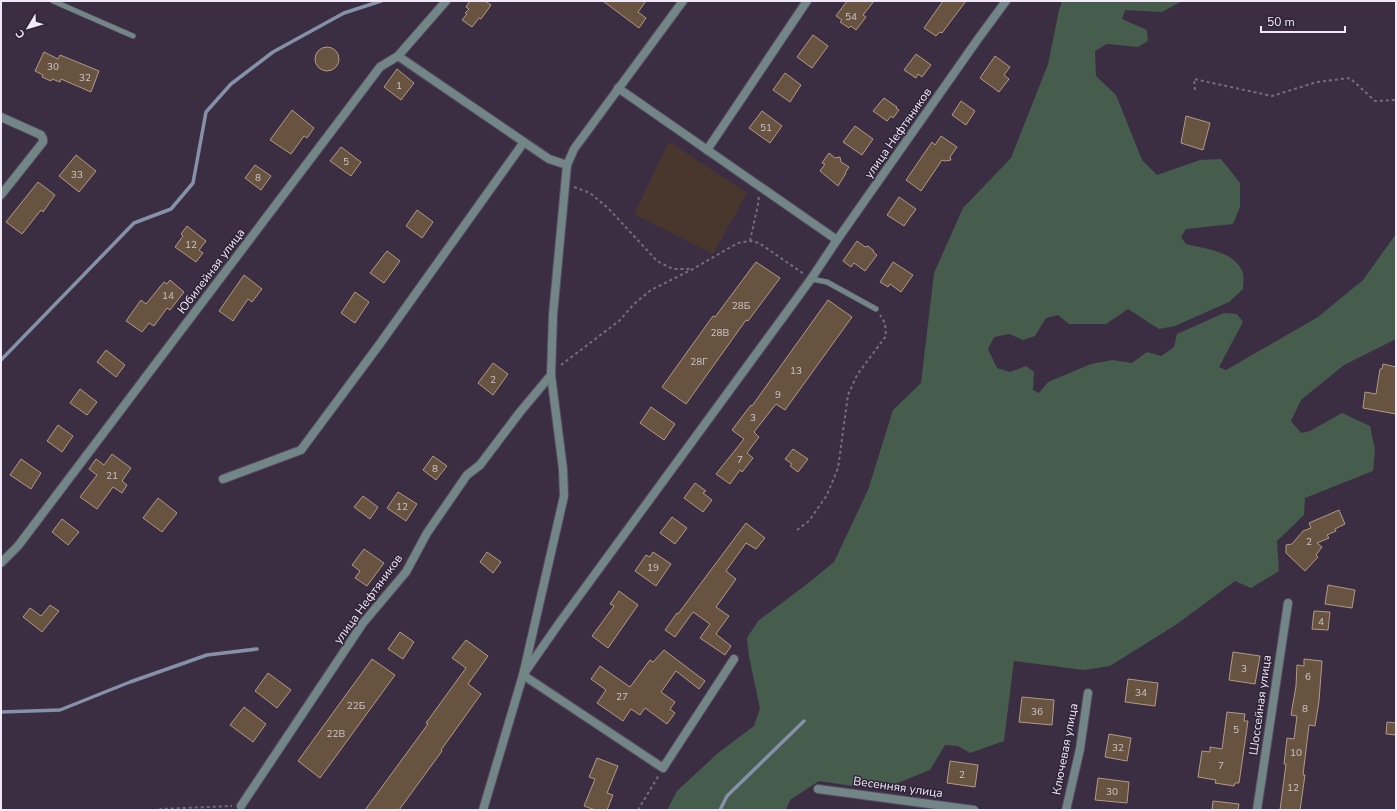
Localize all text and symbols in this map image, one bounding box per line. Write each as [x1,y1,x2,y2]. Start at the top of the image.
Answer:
north arrow [8,8,48,48]
scale bar [1261,8,1345,34]
house number: 54 [845,10,857,24]
text: 50 m [1267,14,1295,30]
text: С [12,26,29,41]
house number: 30 [47,60,59,74]
house number: 32 [79,71,91,85]
house number: 1 [396,79,402,93]
street label: улица Нефтяников [861,84,936,182]
house number: 51 [760,121,772,135]
house number: 5 [343,155,349,169]
house number: 33 [71,168,83,182]
house number: 8 [255,171,261,185]
street label: Юбилейная улица [174,225,248,317]
house number: 12 [185,238,197,252]
house number: 14 [162,289,174,303]
house number: 28Б [732,299,751,313]
house number: 28В [711,326,730,340]
house number: 28Г [690,355,708,369]
house number: 13 [790,364,802,378]
house number: 2 [490,373,496,387]
house number: 9 [775,388,781,402]
house number: 3 [750,411,756,425]
house number: 7 [737,453,743,467]
house number: 8 [432,462,438,476]
house number: 21 [106,469,118,483]
house number: 12 [396,500,408,514]
house number: 2 [1306,535,1312,549]
street label: улица Нефтяников [330,551,406,647]
house number: 19 [647,561,659,575]
house number: 4 [1318,615,1324,629]
street label: Шоссейная улица [1245,654,1275,756]
house number: 3 [1241,662,1247,676]
house number: 6 [1305,670,1311,684]
house number: 34 [1135,686,1147,700]
house number: 27 [616,690,628,704]
house number: 22Б [347,699,366,713]
street label: Ключевая улица [1048,702,1082,796]
house number: 8 [1302,702,1308,716]
house number: 36 [1031,705,1043,719]
house number: 5 [1233,723,1239,737]
house number: 22В [327,727,346,741]
house number: 32 [1112,741,1124,755]
house number: 10 [1290,746,1302,760]
house number: 7 [1218,759,1224,773]
house number: 2 [959,768,965,782]
street label: Весенняя улица [852,773,944,801]
house number: 12 [1287,781,1299,795]
house number: 30 [1106,785,1118,799]

